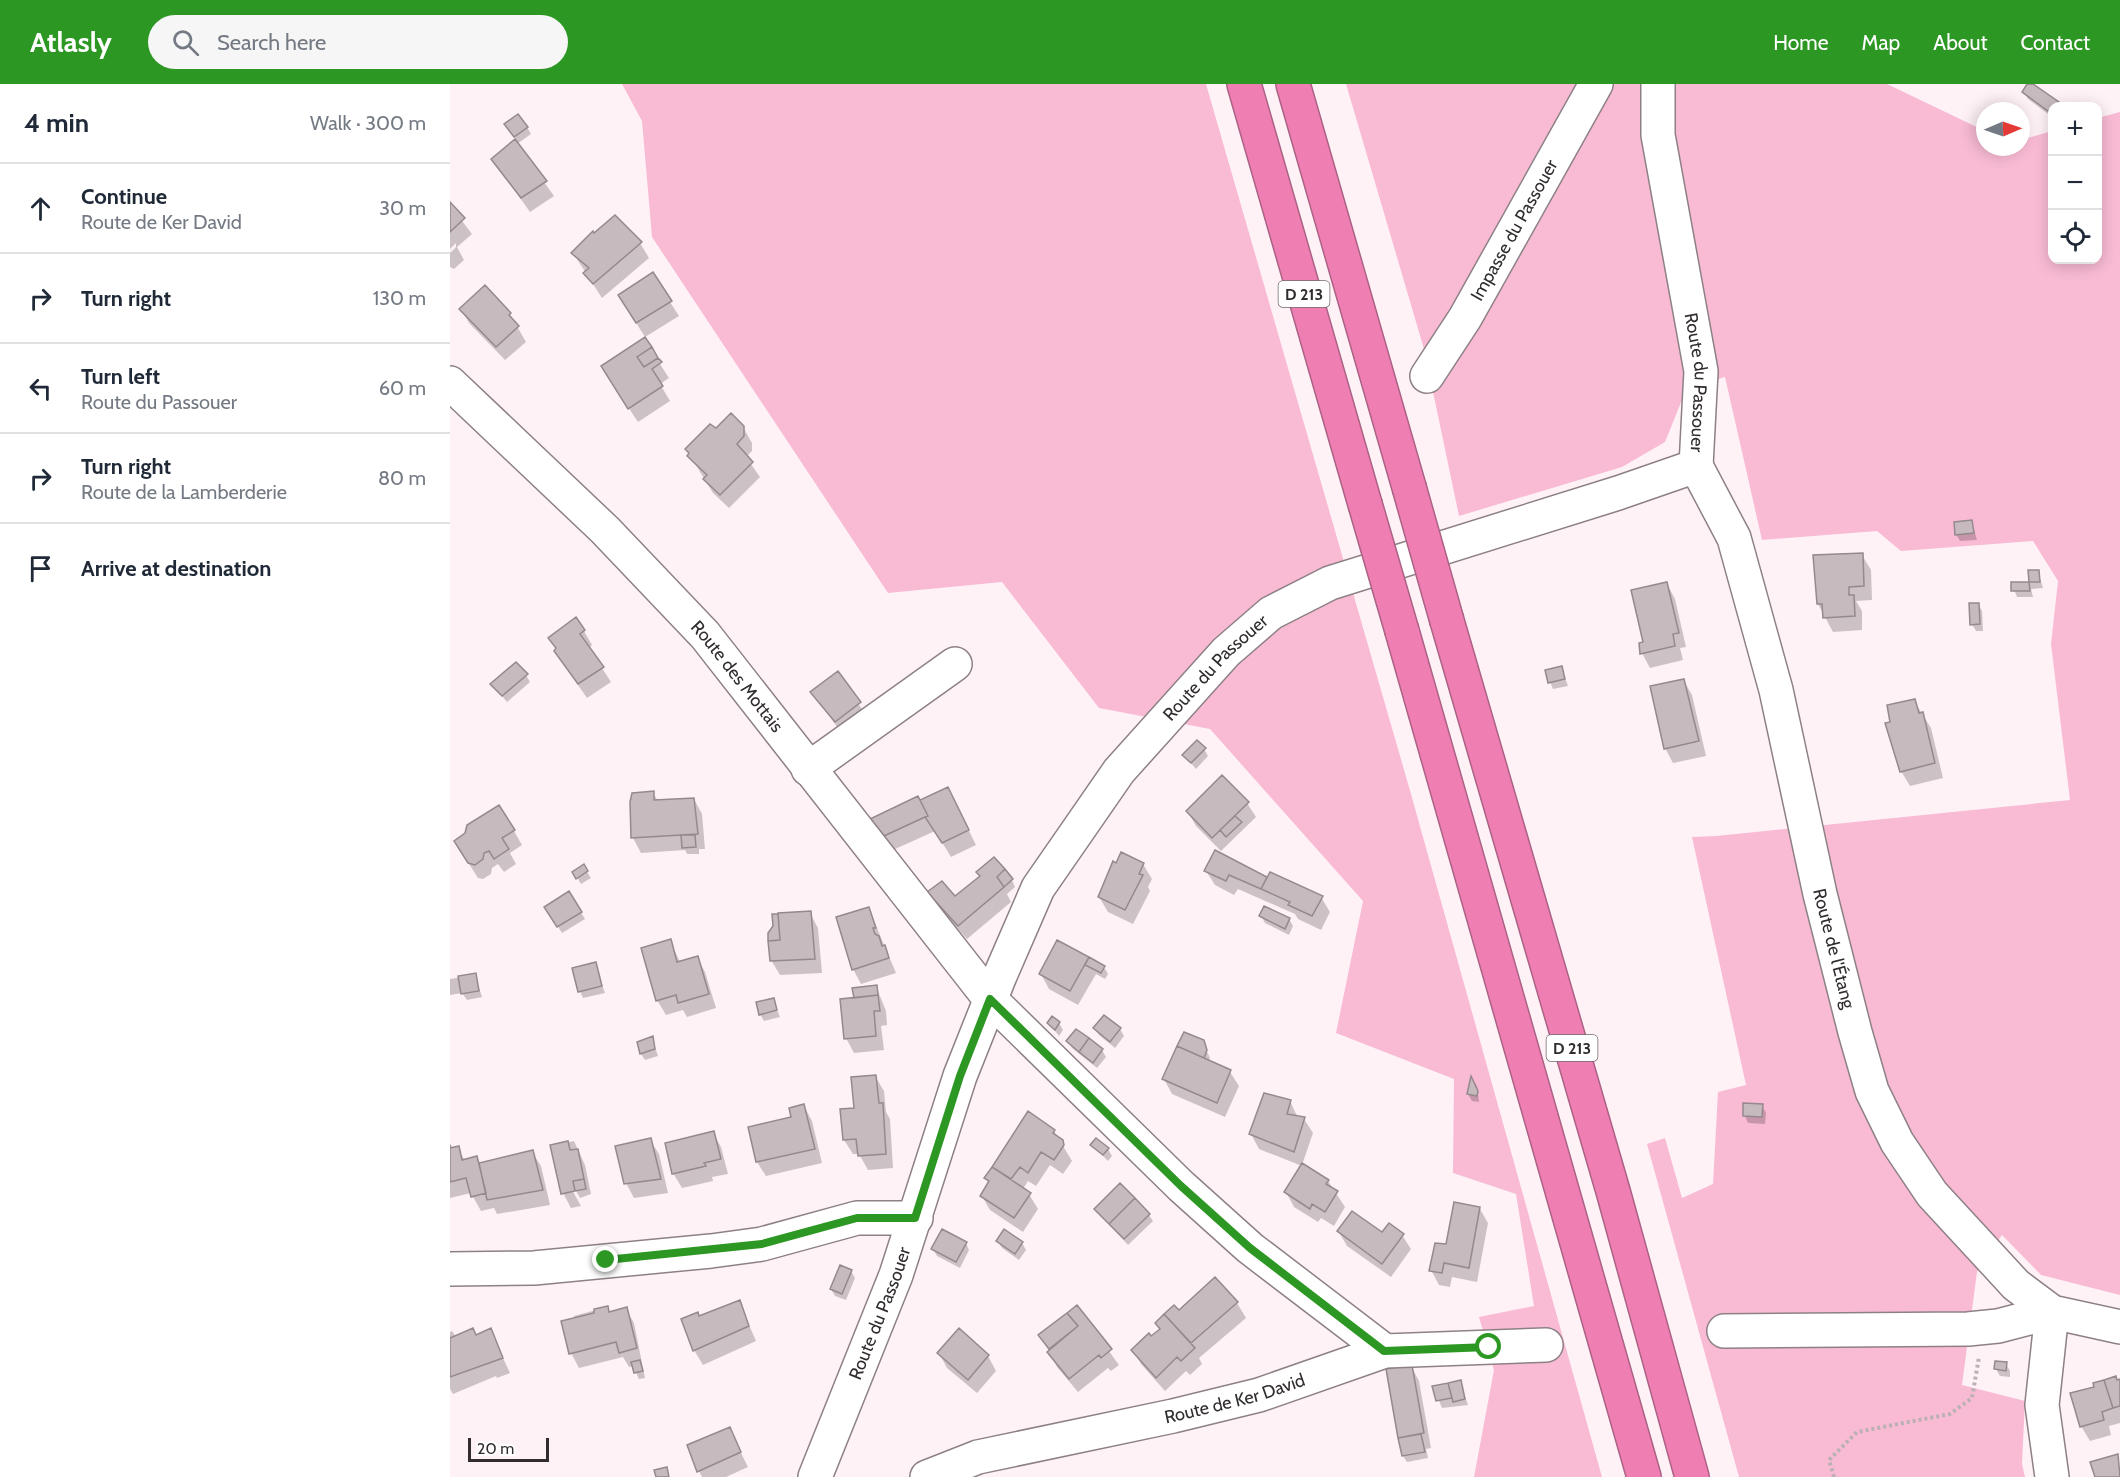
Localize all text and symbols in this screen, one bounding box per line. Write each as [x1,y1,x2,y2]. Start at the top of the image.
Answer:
search box [148,15,568,69]
text: Atlasly [30,25,112,59]
icon: search [169,26,202,59]
text: Search here [217,29,326,56]
text: Home [1773,30,1829,55]
text: Map [1862,30,1900,55]
text: About [1933,30,1987,55]
text: Contact [2020,30,2090,55]
north arrow [1976,102,2030,156]
map controls [2048,102,2102,264]
button: + [2048,102,2102,156]
text: 4 min [24,107,89,139]
text: Walk · 300 m [310,111,426,135]
street label: Impasse du Passouer [1466,155,1563,305]
button: − [2048,156,2102,210]
text: Continue [81,183,167,210]
icon: ahead [24,192,57,225]
text: 30 m [379,196,426,220]
text: Route de Ker David [81,210,242,234]
button: locate [2048,210,2102,264]
road number: D 213 [1278,281,1330,307]
icon: right [24,282,57,315]
text: Turn right [81,285,171,312]
text: 130 m [373,286,426,310]
street label: Route du Passouer [1680,311,1712,453]
text: Turn left [81,363,160,390]
icon: left [24,372,57,405]
text: 60 m [379,376,426,400]
text: Route du Passouer [81,390,237,414]
text: Turn right [81,453,171,480]
icon: right [24,462,57,495]
text: 80 m [378,466,426,490]
text: Route de la Lamberderie [81,480,287,504]
icon: arrive [24,552,57,585]
text: Arrive at destination [81,555,271,582]
street label: Route du Passouer [1158,610,1272,725]
street label: Route des Mottais [686,616,788,737]
street label: Route de l'Étang [1808,886,1860,1012]
road number: D 213 [1546,1035,1598,1061]
street label: Route du Passouer [844,1244,915,1383]
route end [592,1246,618,1272]
route start [1475,1333,1501,1359]
street label: Route de Ker David [1162,1369,1308,1429]
scale bar [468,1435,549,1462]
text: 20 m [477,1439,514,1458]

